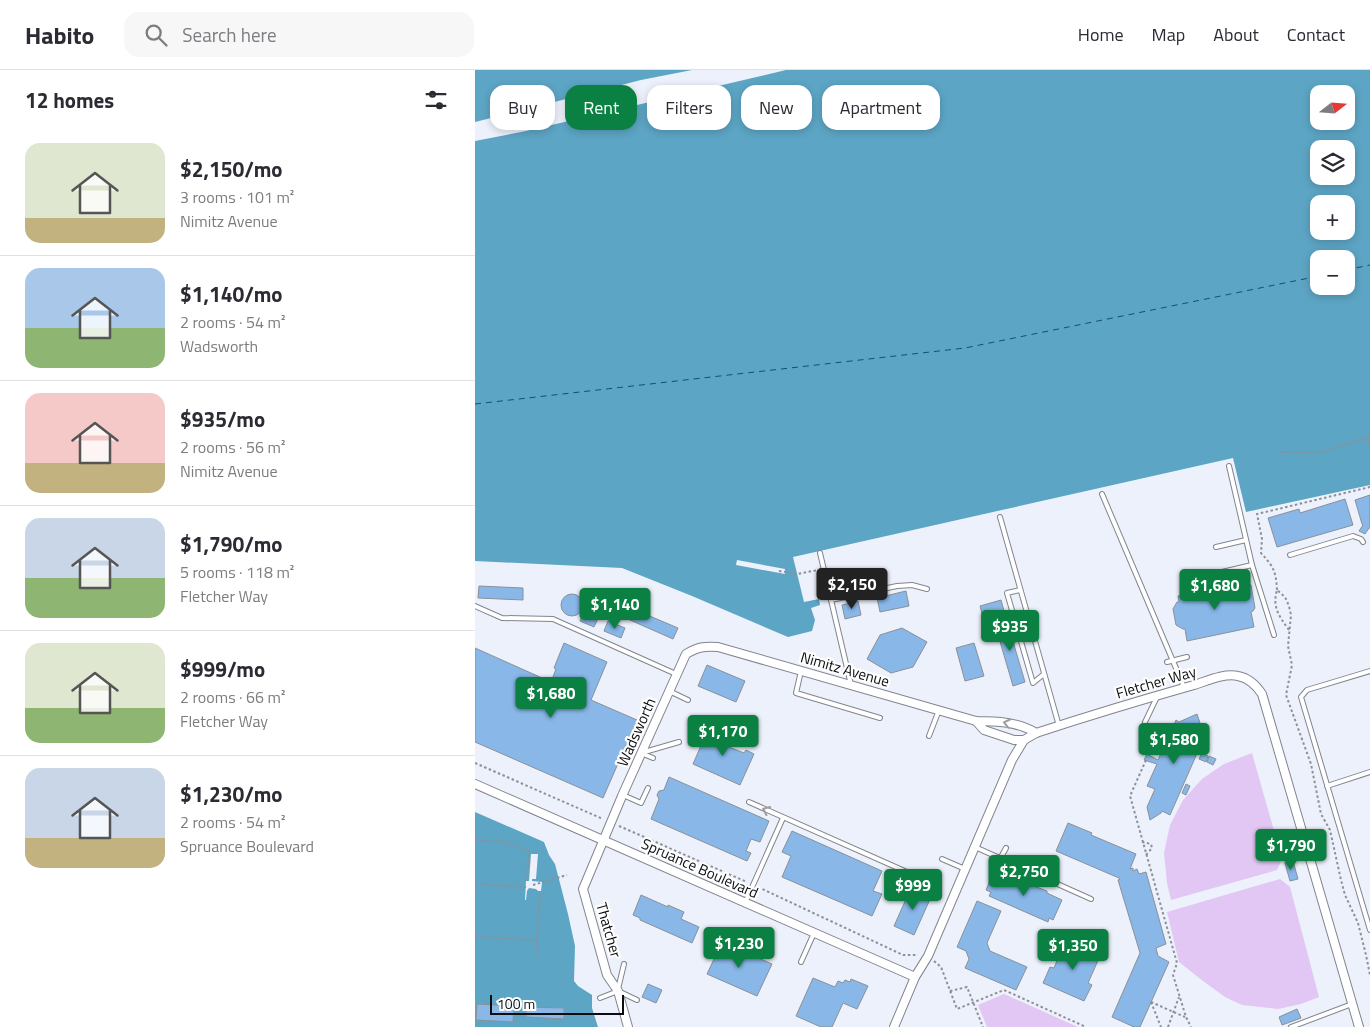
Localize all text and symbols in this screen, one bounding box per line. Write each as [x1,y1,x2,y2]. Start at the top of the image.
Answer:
search box [124,12,474,57]
text: Habito [25,17,94,53]
text: Search here [182,20,277,49]
icon: search [142,21,170,49]
text: Home [1078,21,1124,48]
text: Map [1152,21,1185,48]
text: About [1213,21,1259,48]
text: Contact [1287,21,1345,48]
text: 12 homes [25,84,114,116]
chip: Buy [490,85,555,130]
chip: Rent [565,85,637,130]
chip: Filters [647,85,731,130]
chip: New [741,85,812,130]
chip: Apartment [822,85,940,130]
north arrow [1310,85,1355,130]
map controls [1310,85,1355,295]
icon: filters [422,86,450,114]
button: layers [1310,140,1355,185]
text: $2,150/mo [180,153,282,185]
icon: home [65,163,125,223]
text: 3 rooms · 101 m² [180,185,294,209]
button: + [1310,195,1355,240]
text: Nimitz Avenue [180,209,278,233]
button: − [1310,250,1355,295]
text: $1,140/mo [180,278,282,310]
icon: home [65,288,125,348]
text: 2 rooms · 54 m² [180,310,285,334]
text: Wadsworth [180,334,258,358]
text: $935/mo [180,403,265,435]
icon: home [65,413,125,473]
text: 2 rooms · 56 m² [180,435,285,459]
text: Nimitz Avenue [180,459,278,483]
text: $1,790/mo [180,528,282,560]
icon: home [65,538,125,598]
text: 5 rooms · 118 m² [180,560,294,584]
pin: $2,150 [811,568,893,610]
pin: $1,680 [1174,568,1256,611]
text: $2,150 [827,572,877,596]
text: $1,680 [1190,573,1240,597]
text: Fletcher Way [180,584,268,608]
pin: $1,140 [574,588,656,630]
text: $1,140 [590,592,640,616]
pin: $935 [980,610,1040,652]
text: $935 [992,614,1028,638]
street label: Nimitz Avenue [798,645,892,693]
text: $999/mo [180,653,265,685]
street label: Fletcher Way [1113,660,1199,704]
icon: home [65,663,125,723]
pin: $1,680 [510,676,592,719]
text: $1,680 [526,681,576,705]
text: 2 rooms · 66 m² [180,685,285,709]
street label: Wadsworth [611,694,661,770]
text: Fletcher Way [180,709,268,733]
pin: $1,170 [682,714,764,757]
text: $1,170 [698,719,748,743]
one-way arrow [1002,719,1011,729]
pin: $1,580 [1133,722,1215,765]
text: $1,580 [1149,727,1199,751]
text: $1,230/mo [180,778,282,810]
icon: home [65,788,125,848]
one-way arrow [762,806,771,816]
text: 2 rooms · 54 m² [180,810,285,834]
pin: $1,790 [1250,828,1332,871]
street label: Spruance Boulevard [638,832,762,904]
text: $1,790 [1266,833,1316,857]
text: Spruance Boulevard [180,834,314,858]
pin: $2,750 [983,854,1065,897]
text: $2,750 [999,859,1049,883]
pin: $999 [883,868,943,911]
text: $999 [895,873,931,897]
street label: Thatcher [590,900,628,960]
pin: $1,230 [698,926,780,969]
pin: $1,350 [1032,928,1114,971]
text: $1,230 [714,931,764,955]
text: $1,350 [1048,933,1098,957]
scale bar [490,992,624,1015]
text: 100 m [497,993,535,1014]

